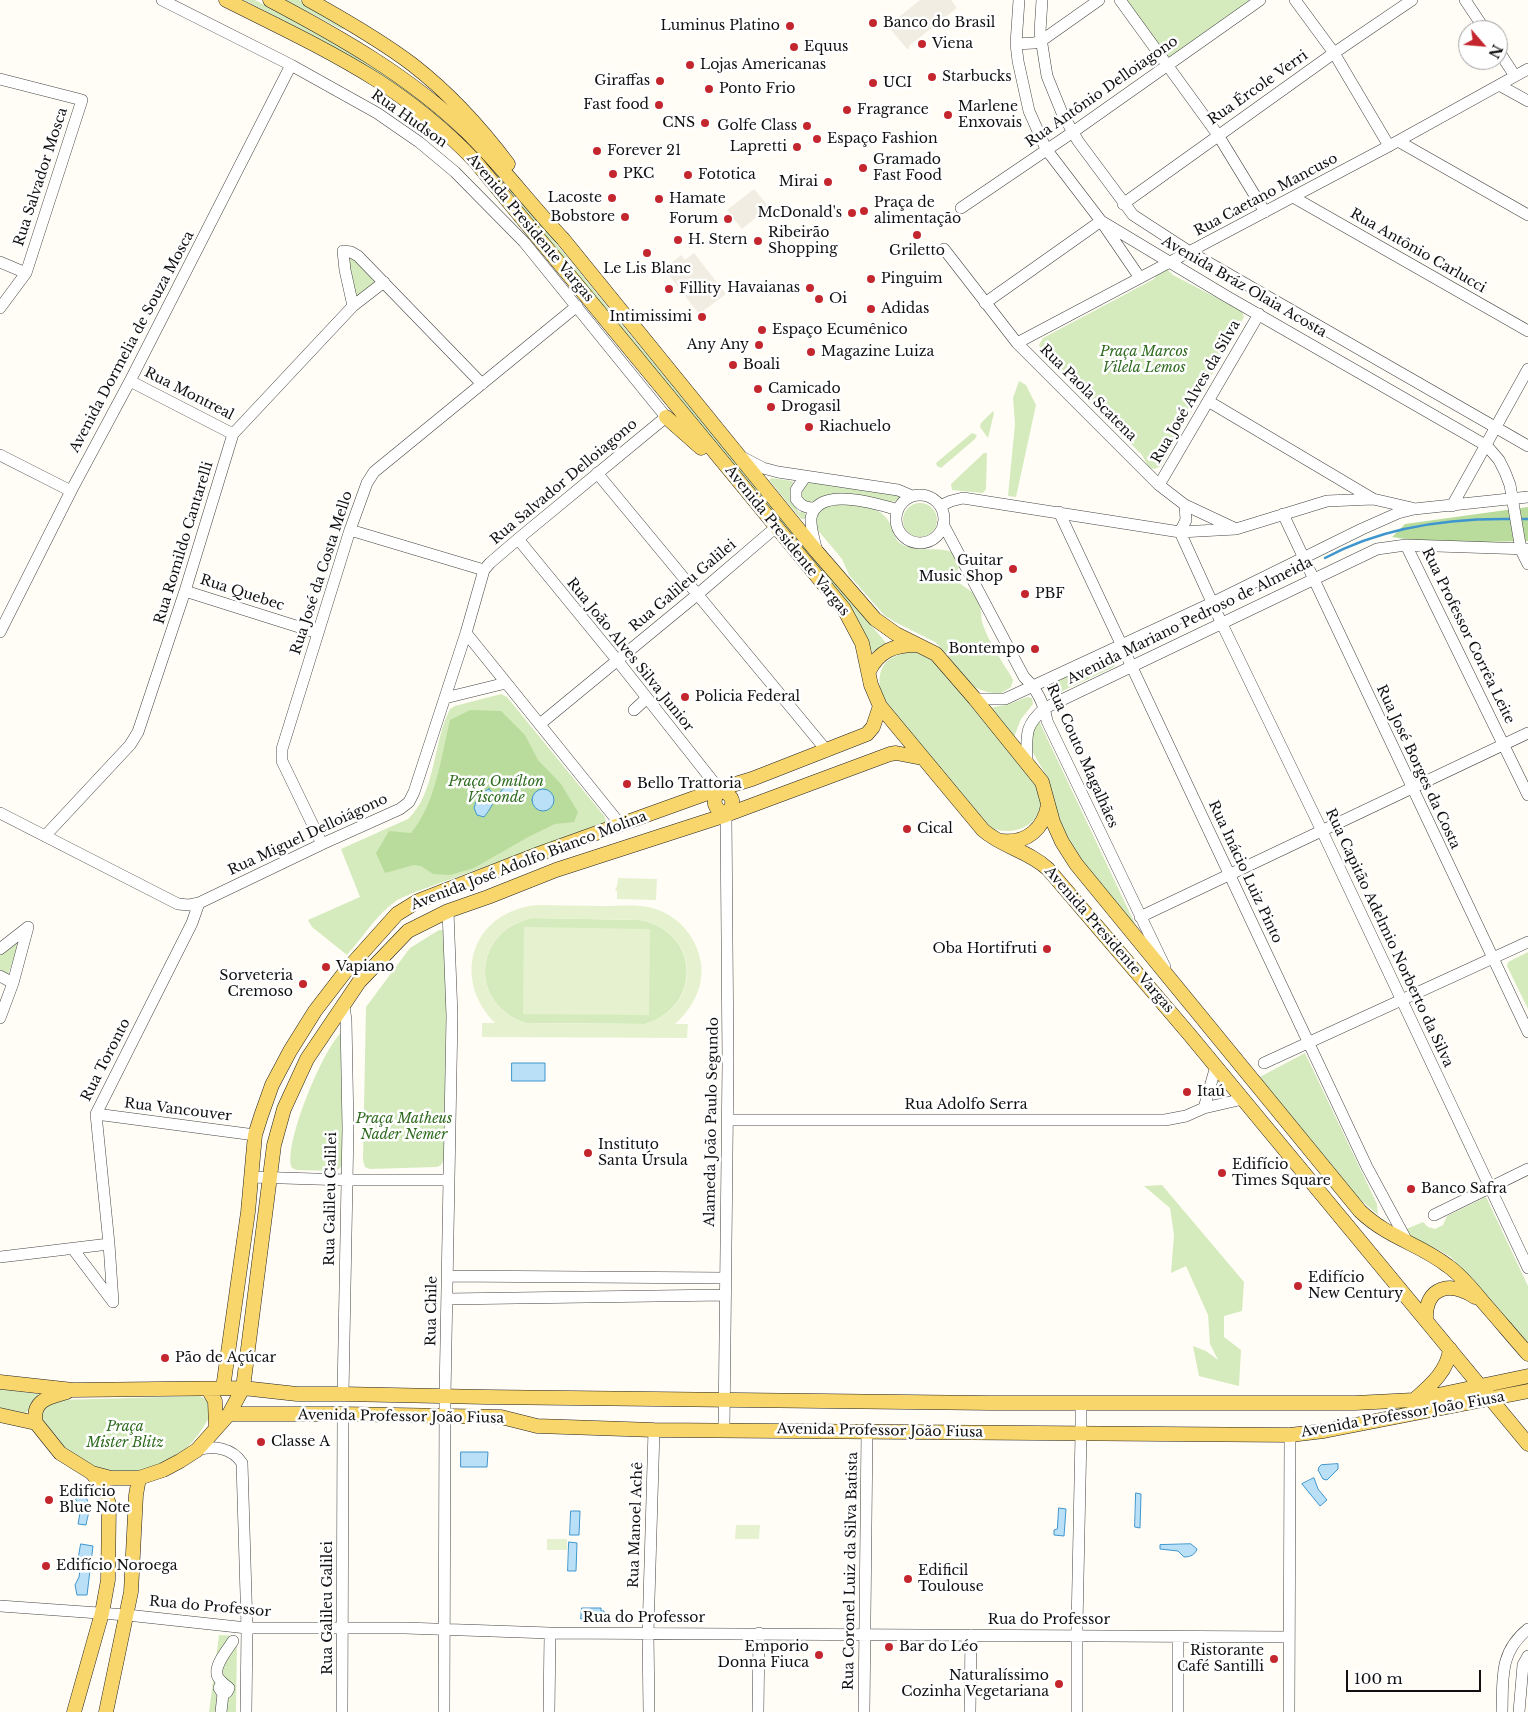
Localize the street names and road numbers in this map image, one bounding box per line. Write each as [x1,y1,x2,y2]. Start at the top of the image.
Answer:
street label: Rua Antônio Delloiagono [1023,33,1181,151]
street label: Rua Ércole Verri [1205,47,1311,129]
street label: Rua Hudson [368,87,450,151]
street label: Rua Salvador Mosca [11,106,71,248]
street label: Rua Caetano Mancuso [1191,150,1341,240]
street label: Avenida Presidente Vargas [463,151,597,305]
street label: Rua Antônio Carlucci [1347,205,1489,297]
street label: Avenida Dormelia de Souza Mosca [66,228,198,456]
street label: Avenida Bráz Olaia Acosta [1159,233,1329,341]
street label: Rua José Alves da Silva [1148,317,1244,467]
street label: Rua Paola Scatena [1036,341,1140,445]
street label: Rua Montreal [142,364,236,424]
street label: Rua Salvador Delloiagono [487,416,641,548]
street label: Rua Romildo Cantarelli [151,460,217,626]
street label: Avenida Presidente Vargas [721,463,853,619]
street label: Rua José da Costa Mello [288,489,356,657]
street label: Rua Galileu Galilei [626,536,740,636]
street label: Rua Professor Corrêa Leite [1418,545,1518,727]
street label: Avenida Mariano Pedroso de Almeida [1065,554,1315,688]
street label: Rua Quebec [198,571,286,615]
street label: Rua João Alves Silva Junior [563,575,697,735]
street label: Rua Couto Magalhães [1043,681,1121,831]
street label: Rua José Borges da Costa [1373,682,1463,852]
street label: Rua Miguel Delloiágono [226,791,390,879]
street label: Rua Inácio Luiz Pinto [1205,798,1285,946]
street label: Rua Capitão Adelmio Norberto da Silva [1322,806,1456,1070]
street label: Avenida José Adolfo Bianco Molina [409,808,649,914]
street label: Avenida Presidente Vargas [1041,863,1177,1017]
street label: Rua Toronto [78,1016,134,1104]
street label: Alameda João Paulo Segundo [702,1017,722,1227]
street label: Rua Vancouver [123,1095,233,1125]
street label: Rua Adolfo Serra [905,1097,1027,1113]
street label: Rua Galileu Galilei [321,1132,341,1266]
street label: Rua Chile [423,1276,441,1346]
street label: Avenida Professor João Fiusa [1300,1389,1506,1441]
street label: Avenida Professor João Fiusa [298,1407,504,1427]
street label: Avenida Professor João Fiusa [777,1421,983,1441]
street label: Rua Coronel Luiz da Silva Batista [841,1452,861,1690]
street label: Rua Manoel Achê [625,1462,647,1588]
street label: Rua Galileu Galilei [320,1541,336,1675]
street label: Rua do Professor [148,1593,272,1621]
street label: Rua do Professor [583,1610,705,1626]
street label: Rua do Professor [988,1612,1110,1628]

